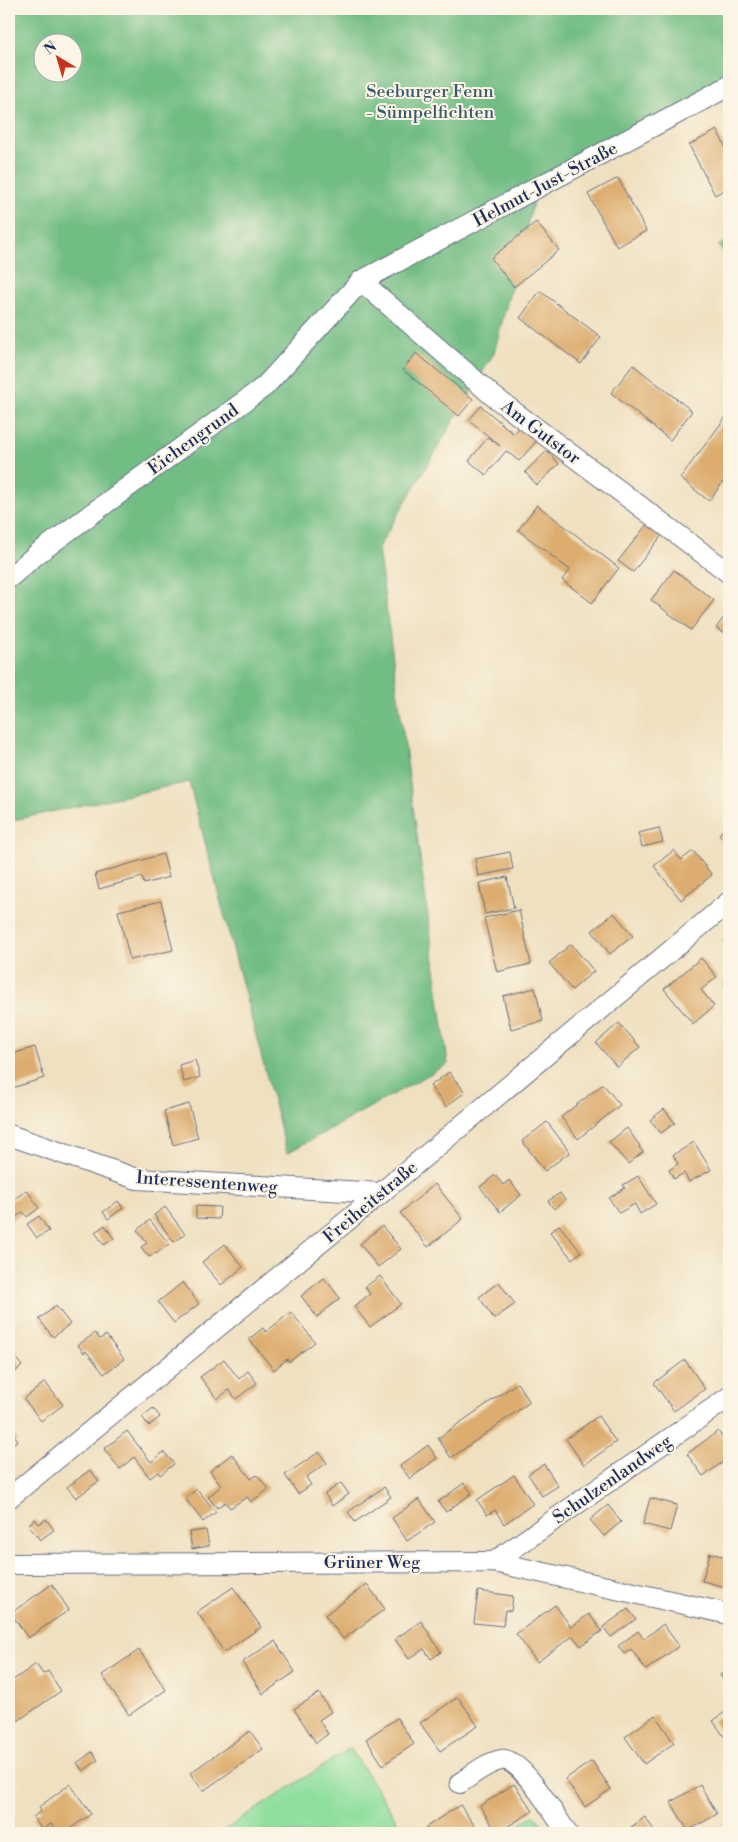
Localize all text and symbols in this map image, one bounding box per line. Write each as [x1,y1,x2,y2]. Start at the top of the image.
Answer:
north arrow [32,32,82,82]
text: N [41,38,61,59]
park label: Seeburger Fenn - Sümpelfichten [366,80,495,124]
street label: Helmut-Just-Straße [469,137,622,232]
street label: Am Gutstor [496,394,585,470]
street label: Eichengrund [143,398,244,480]
street label: Freiheitstraße [318,1156,422,1249]
street label: Interessentenweg [135,1166,279,1199]
street label: Schulzenlandweg [548,1429,677,1529]
street label: Grüner Weg [324,1551,421,1574]

